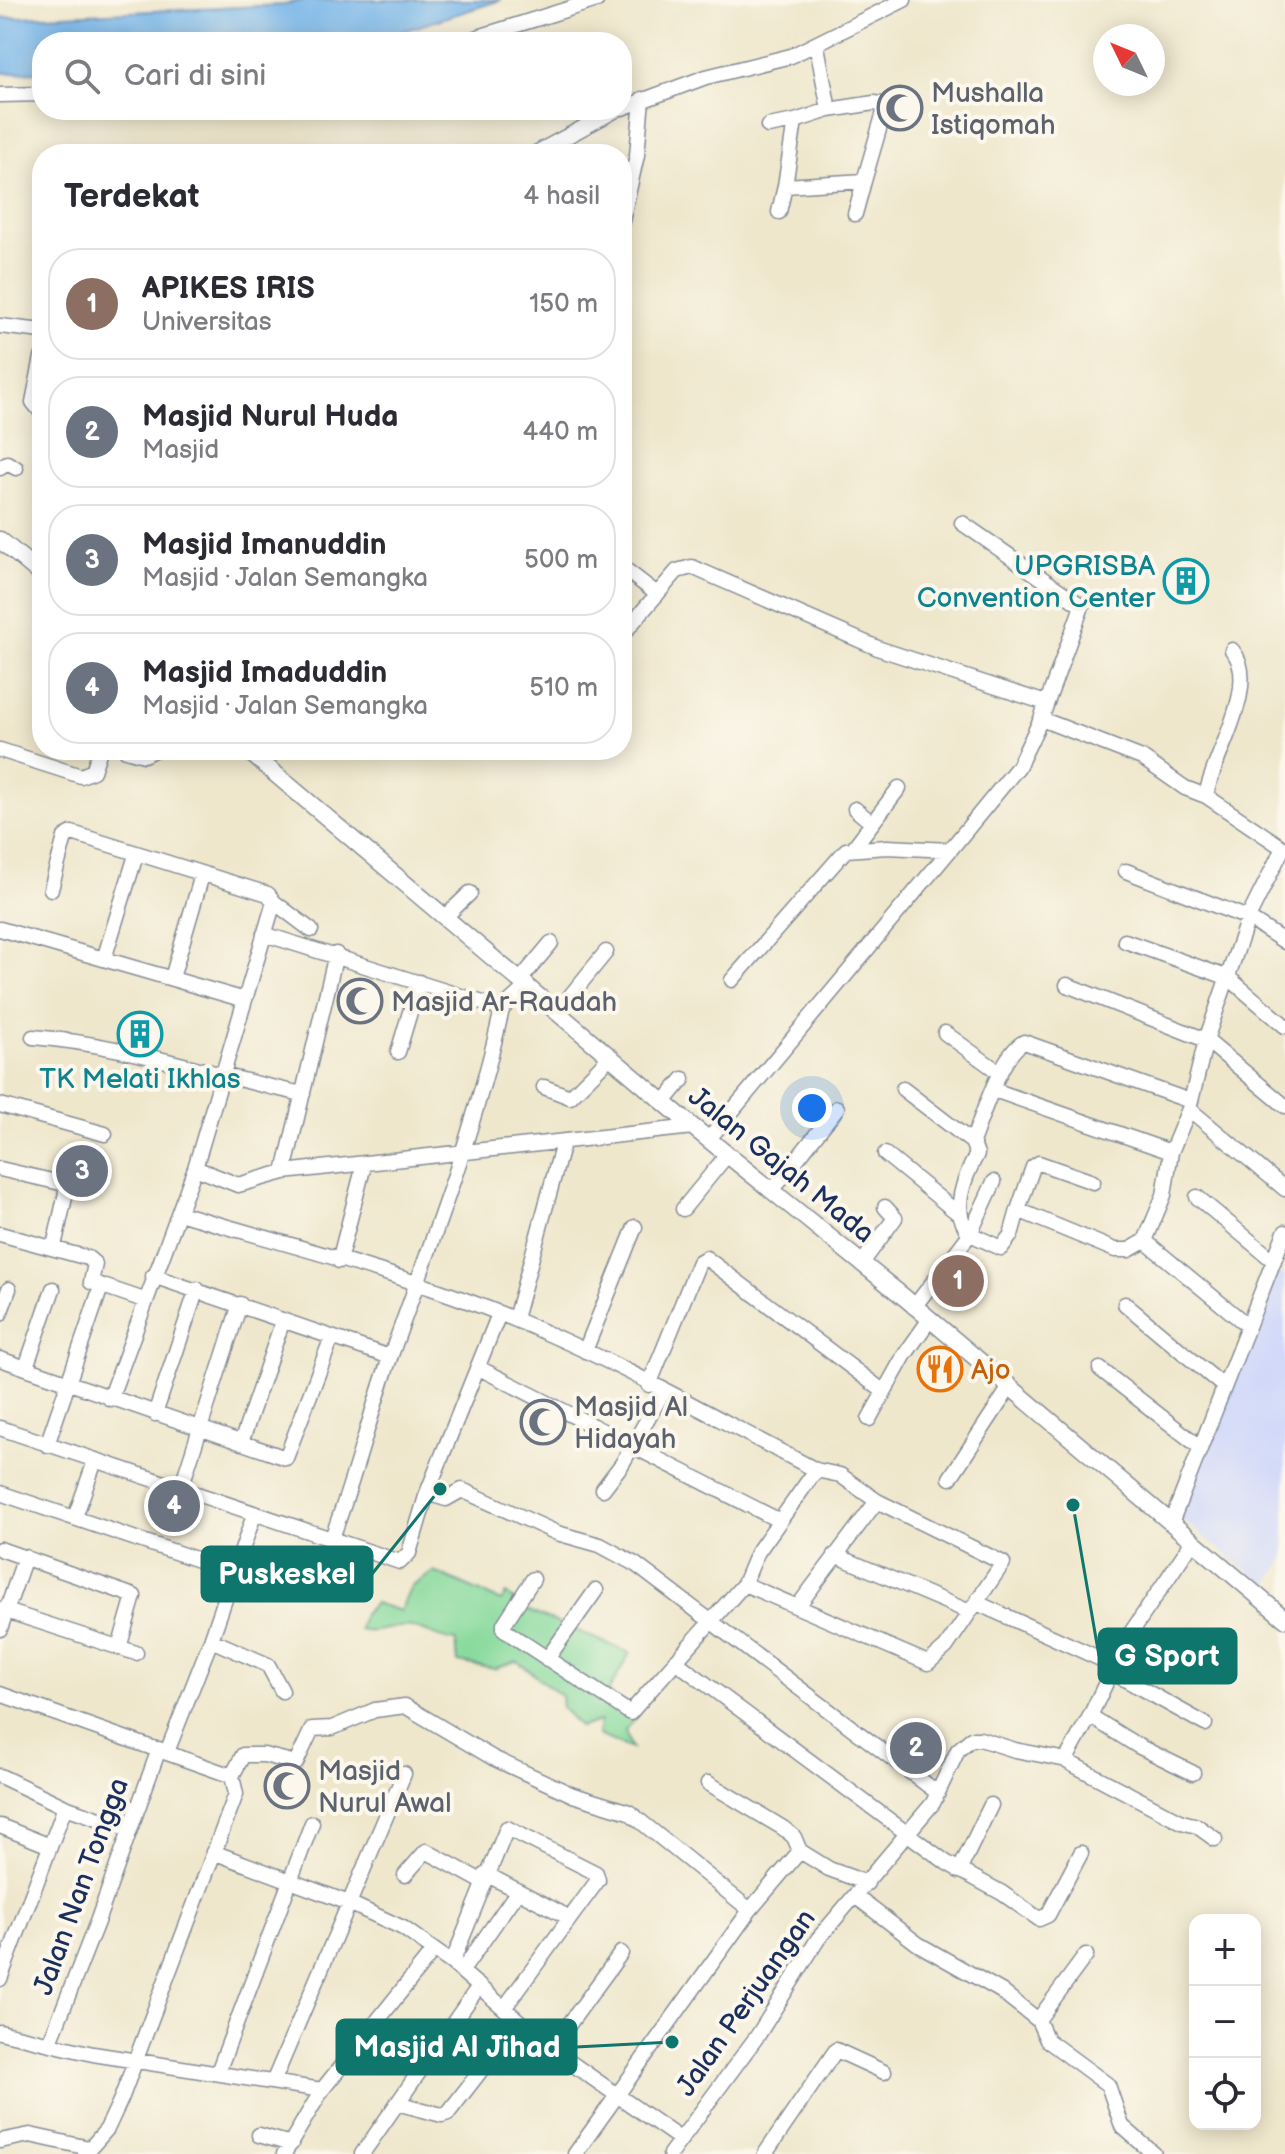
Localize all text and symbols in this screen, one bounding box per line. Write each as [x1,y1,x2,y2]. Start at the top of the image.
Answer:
north arrow [1093,24,1165,96]
search box [32,32,632,120]
icon: search [60,54,104,98]
text: Cari di sini [124,58,266,94]
place label: Mushalla Istiqomah [931,77,1055,142]
mosque icon: Mushalla Istiqomah [876,84,924,132]
text: Terdekat [64,176,199,217]
text: 4 hasil [523,181,600,212]
text: APIKES IRIS [142,271,315,307]
text: 1 [87,289,97,320]
text: 150 m [529,289,598,320]
text: Universitas [142,307,272,338]
text: Masjid Nurul Huda [142,399,398,435]
text: 2 [84,417,100,448]
text: 440 m [522,417,598,448]
text: Masjid [142,435,219,466]
text: Masjid Imanuddin [142,527,386,563]
text: 3 [84,545,100,576]
text: 500 m [524,545,598,576]
place label: UPGRISBA Convention Center [917,550,1156,615]
building icon: UPGRISBA Convention Center [1162,557,1210,605]
text: Masjid · Jalan Semangka [142,563,428,594]
text: Masjid Imaduddin [142,655,387,691]
text: 4 [84,673,100,704]
text: 510 m [529,673,598,704]
text: Masjid · Jalan Semangka [142,691,428,722]
mosque icon: Masjid Ar-Raudah [336,977,384,1025]
place label: Masjid Ar-Raudah [391,986,617,1019]
building icon: TK Melati Ikhlas [116,1010,164,1058]
place label: TK Melati Ikhlas [39,1063,241,1096]
street label: Jalan Gajah Mada [682,1080,881,1250]
your location [792,1088,832,1128]
pin: 3 [56,1141,108,1201]
pin: 1 [932,1251,984,1311]
restaurant icon: Ajo [916,1345,964,1393]
place label: Ajo [971,1354,1011,1387]
place label: Masjid Al Hidayah [574,1391,688,1456]
mosque icon: Masjid Al Hidayah [519,1398,567,1446]
pin: 4 [148,1476,200,1536]
callout: Puskeskel [202,1547,372,1601]
text: Puskeskel [218,1557,356,1593]
callout: G Sport [1099,1629,1236,1683]
text: G Sport [1114,1639,1220,1675]
pin: 2 [890,1718,942,1778]
place label: Masjid Nurul Awal [318,1755,451,1820]
mosque icon: Masjid Nurul Awal [263,1762,311,1810]
street label: Jalan Nan Tongga [27,1774,136,1999]
street label: Jalan Perjuangan [670,1903,823,2102]
map controls [1189,1914,1261,2130]
button: + [1189,1914,1261,1986]
button: − [1189,1986,1261,2058]
callout: Masjid Al Jihad [337,2020,576,2074]
text: Masjid Al Jihad [354,2030,560,2066]
button: locate [1189,2058,1261,2130]

